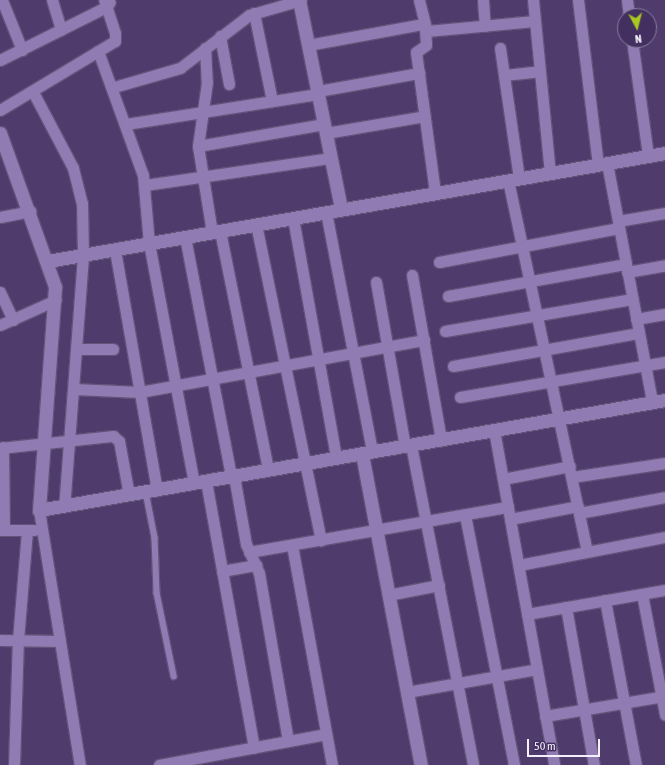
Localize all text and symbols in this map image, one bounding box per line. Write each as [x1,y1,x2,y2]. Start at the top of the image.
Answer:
north arrow [617,8,657,48]
text: N [634,33,642,45]
scale bar [529,731,602,757]
text: 50 m [534,739,556,753]

